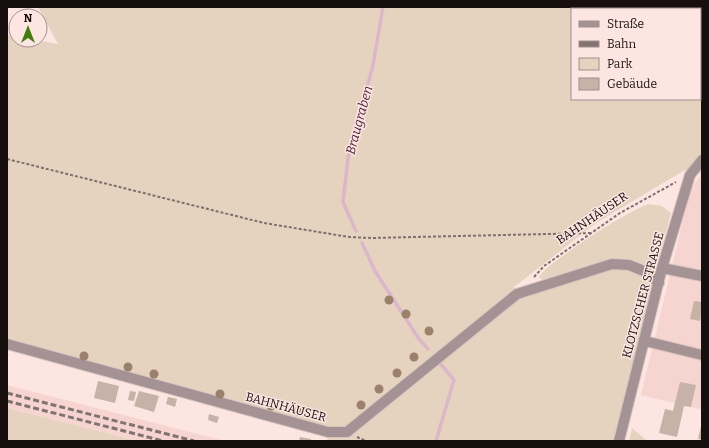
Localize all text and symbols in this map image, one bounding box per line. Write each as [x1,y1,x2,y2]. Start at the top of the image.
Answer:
north arrow [8,8,48,48]
legend [571,8,701,100]
text: N [24,12,33,25]
text: Straße [607,17,644,31]
text: Bahn [607,37,636,51]
text: Park [607,57,633,71]
text: Gebäude [607,77,657,91]
water label: Braugraben [343,84,375,156]
street label: BAHNHÄUSER [553,188,630,247]
street label: KLOTZSCHER STRASSE [619,230,667,360]
street label: BAHNHÄUSER [244,389,328,425]

